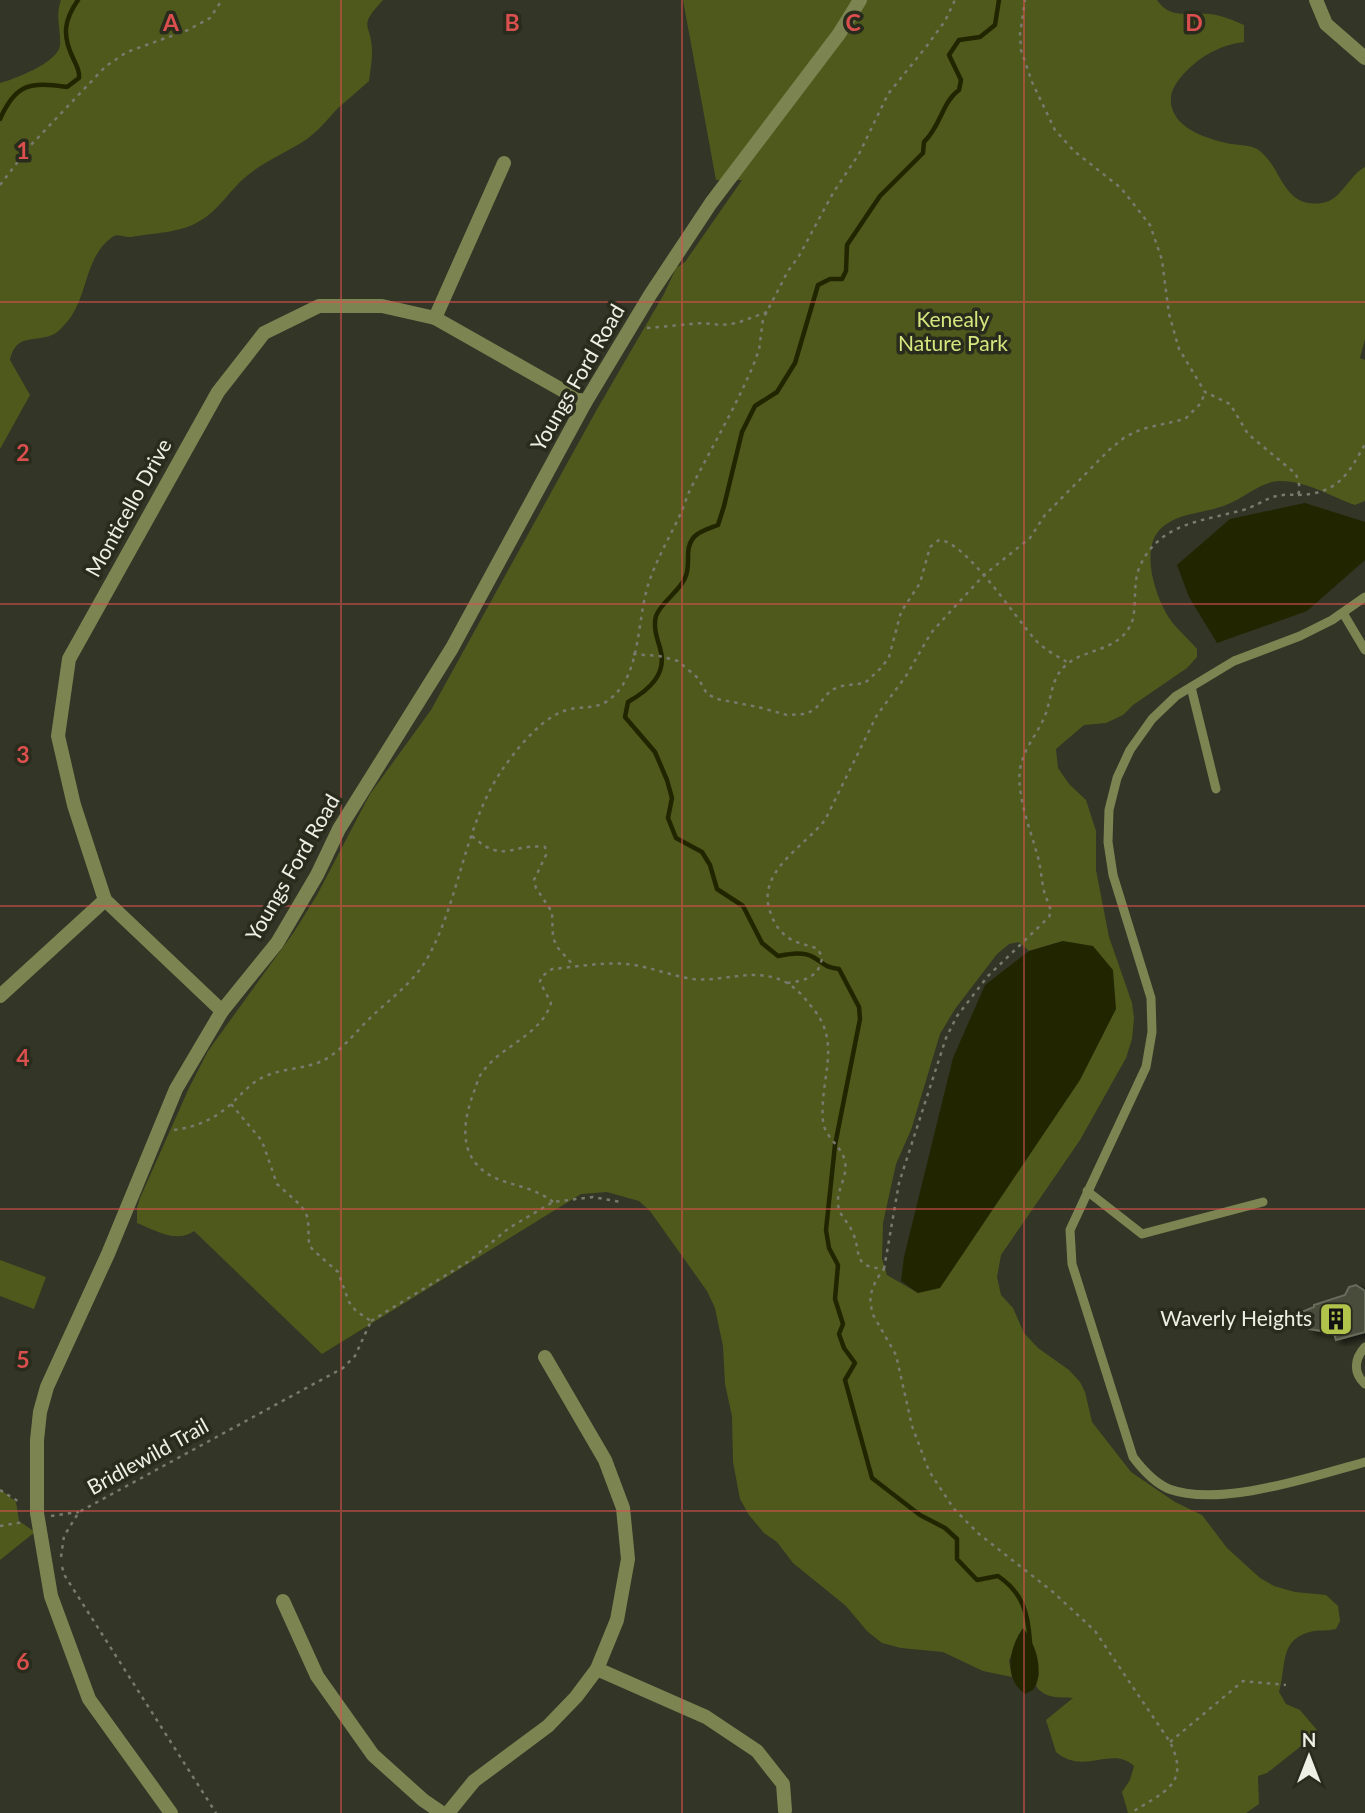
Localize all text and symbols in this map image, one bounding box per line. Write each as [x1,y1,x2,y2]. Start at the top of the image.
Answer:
text: A [162,8,180,36]
text: B [504,8,520,36]
text: C [845,8,861,36]
text: D [1185,8,1203,36]
text: 1 [16,136,30,164]
street label: Youngs Ford Road [525,299,629,455]
park label: Kenealy Nature Park [898,306,1008,355]
street label: Monticello Drive [79,434,176,581]
text: 2 [16,438,30,466]
text: 3 [16,740,30,768]
street label: Youngs Ford Road [240,789,344,945]
text: 4 [16,1043,30,1071]
building icon: Waverly Heights [1317,1300,1355,1338]
place label: Waverly Heights [1160,1305,1312,1330]
text: 5 [16,1345,30,1373]
street label: Bridlewild Trail [82,1412,212,1499]
text: 6 [16,1647,30,1675]
north arrow [1274,1722,1344,1792]
text: N [1302,1728,1316,1751]

